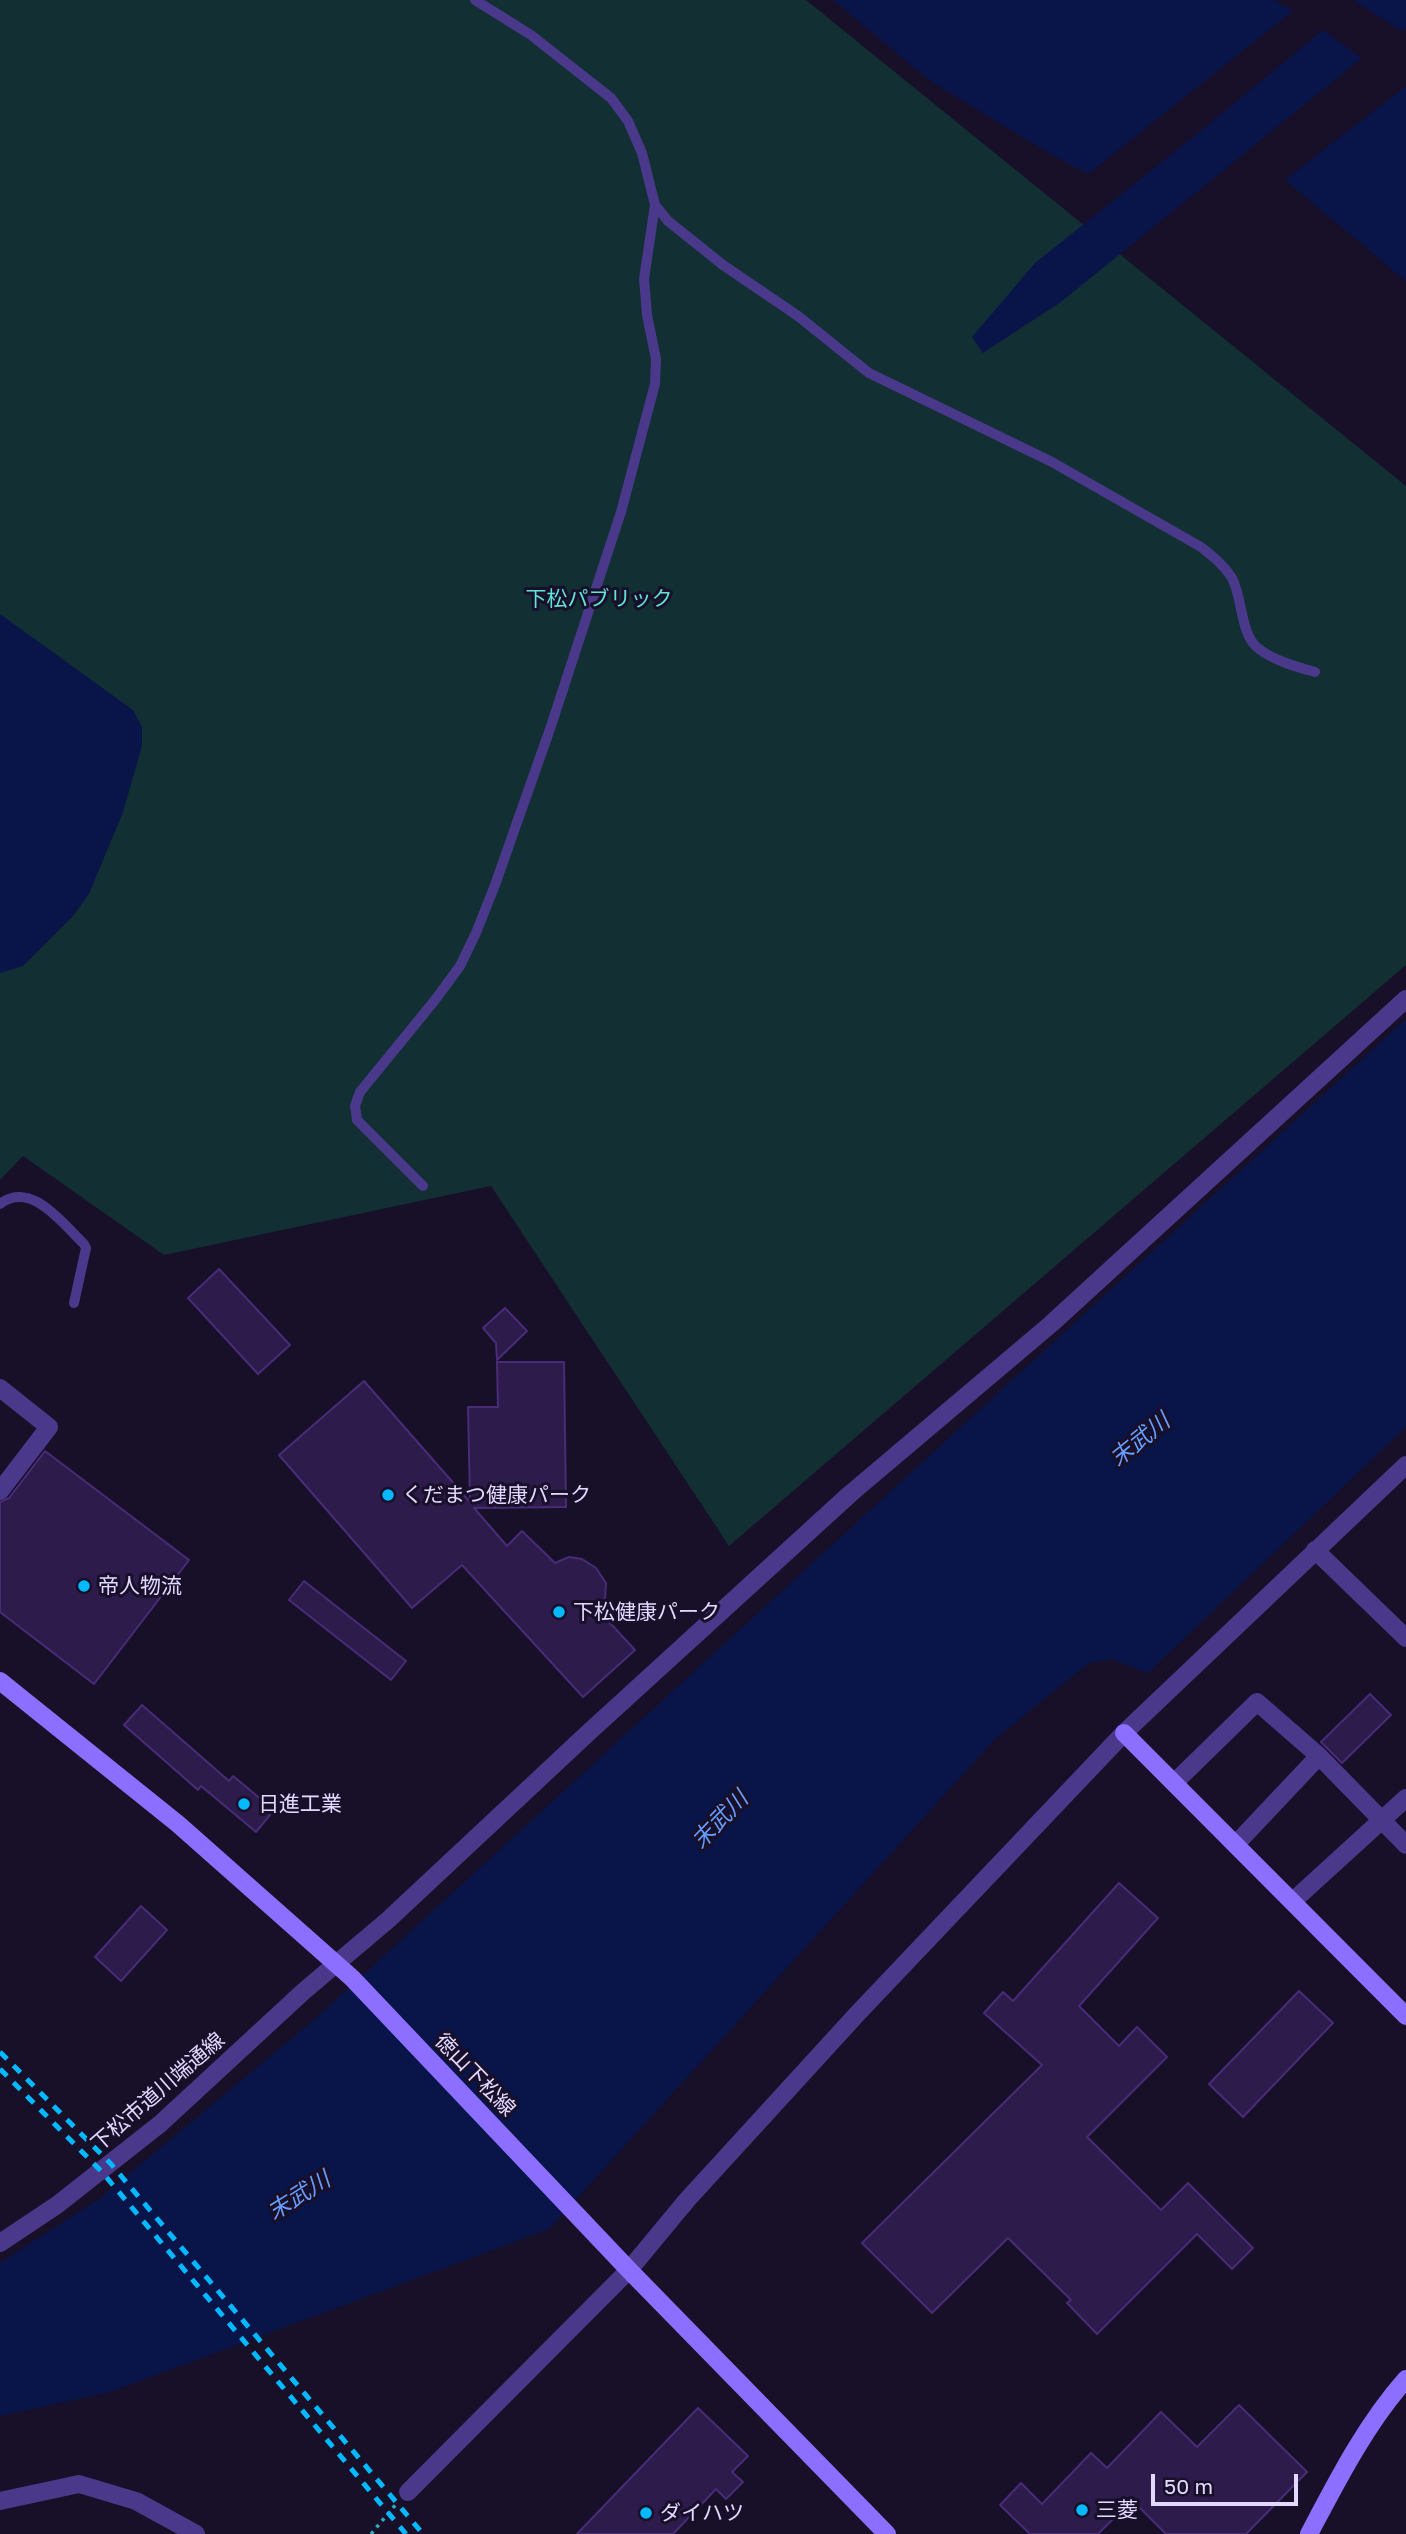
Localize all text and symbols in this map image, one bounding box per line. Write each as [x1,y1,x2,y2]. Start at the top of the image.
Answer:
park label: 下松パブリック [526,586,672,612]
water label: 末武川 [1105,1408,1175,1472]
place label: くだまつ健康パーク [402,1482,591,1508]
marker: くだまつ健康パーク [380,1487,396,1503]
place label: 帝人物流 [98,1573,182,1599]
marker: 帝人物流 [76,1578,92,1594]
place label: 下松健康パーク [573,1599,720,1625]
marker: 下松健康パーク [551,1604,567,1620]
water label: 末武川 [686,1786,754,1854]
place label: 日進工業 [258,1791,342,1817]
marker: 日進工業 [236,1796,252,1812]
street label: 下松市道川端通線 [86,2027,230,2157]
street label: 徳山下松線 [429,2028,521,2122]
water label: 末武川 [262,2166,336,2226]
scale bar [1154,2460,1301,2504]
text: 50 m [1164,2473,1213,2499]
place label: 三菱 [1096,2497,1138,2523]
place label: ダイハツ [660,2500,744,2526]
marker: 三菱 [1074,2502,1090,2518]
marker: ダイハツ [638,2505,654,2521]

